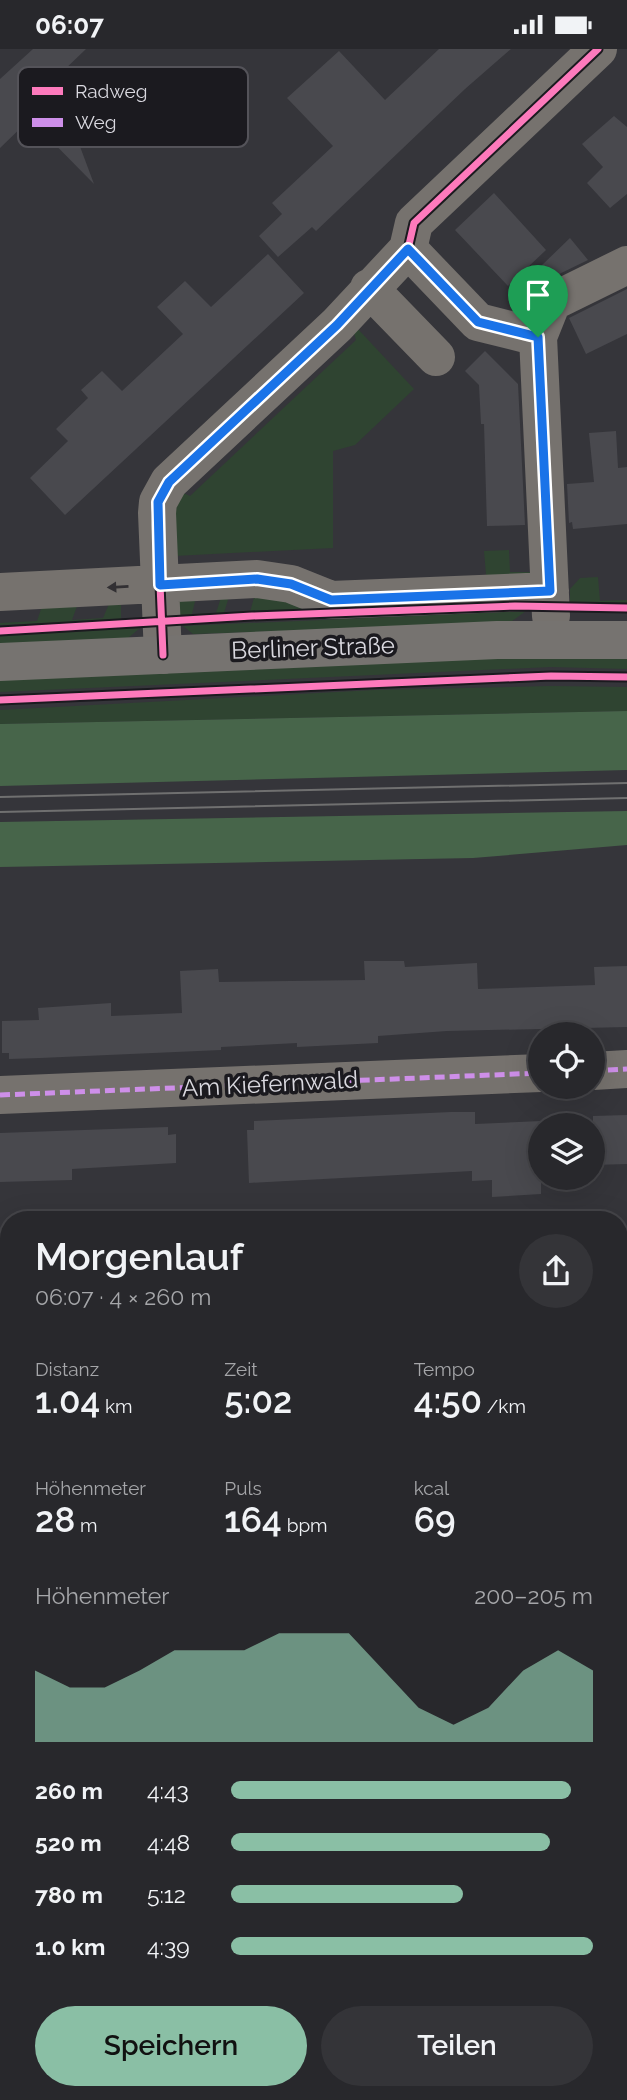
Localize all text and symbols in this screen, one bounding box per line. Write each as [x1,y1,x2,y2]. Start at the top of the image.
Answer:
text: 06:07 [35,10,104,40]
legend [18,67,248,147]
text: Radweg [75,80,147,102]
text: Weg [75,111,117,133]
pin [508,265,568,337]
icon: arrive [519,276,557,314]
one-way arrow [107,581,129,592]
street label: Berliner Straße [231,630,395,665]
map controls [528,1022,605,1190]
button: locate [528,1022,605,1099]
street label: Am Kiefernwald [181,1064,359,1103]
button: layers [528,1113,605,1190]
text: Morgenlauf [35,1234,243,1279]
button: share [519,1234,593,1308]
text: 06:07 · 4 × 260 m [35,1283,211,1310]
text: Distanz [35,1358,99,1380]
text: Zeit [224,1358,258,1380]
text: Tempo [414,1358,475,1380]
text: 1.04 [35,1380,100,1421]
text: 5:02 [224,1380,292,1421]
text: 4:50 [414,1380,482,1421]
text: km [100,1395,133,1417]
text: /km [482,1395,526,1417]
text: Höhenmeter [35,1477,146,1499]
text: Puls [224,1477,262,1499]
text: kcal [414,1477,449,1499]
text: 28 [35,1499,75,1540]
text: 164 [224,1499,282,1540]
text: 69 [414,1499,456,1540]
text: m [75,1514,98,1536]
text: bpm [282,1514,328,1536]
text: Höhenmeter [35,1582,169,1609]
text: 200–205 m [474,1582,593,1609]
text: 260 m [35,1777,103,1804]
text: 4:43 [147,1777,189,1804]
text: 520 m [35,1829,102,1856]
text: 4:48 [147,1829,190,1856]
text: 780 m [35,1881,103,1908]
text: 5:12 [147,1881,186,1908]
text: 1.0 km [35,1933,105,1960]
text: 4:39 [147,1933,190,1960]
button: Speichern [35,2006,307,2086]
button: Teilen [321,2006,593,2086]

